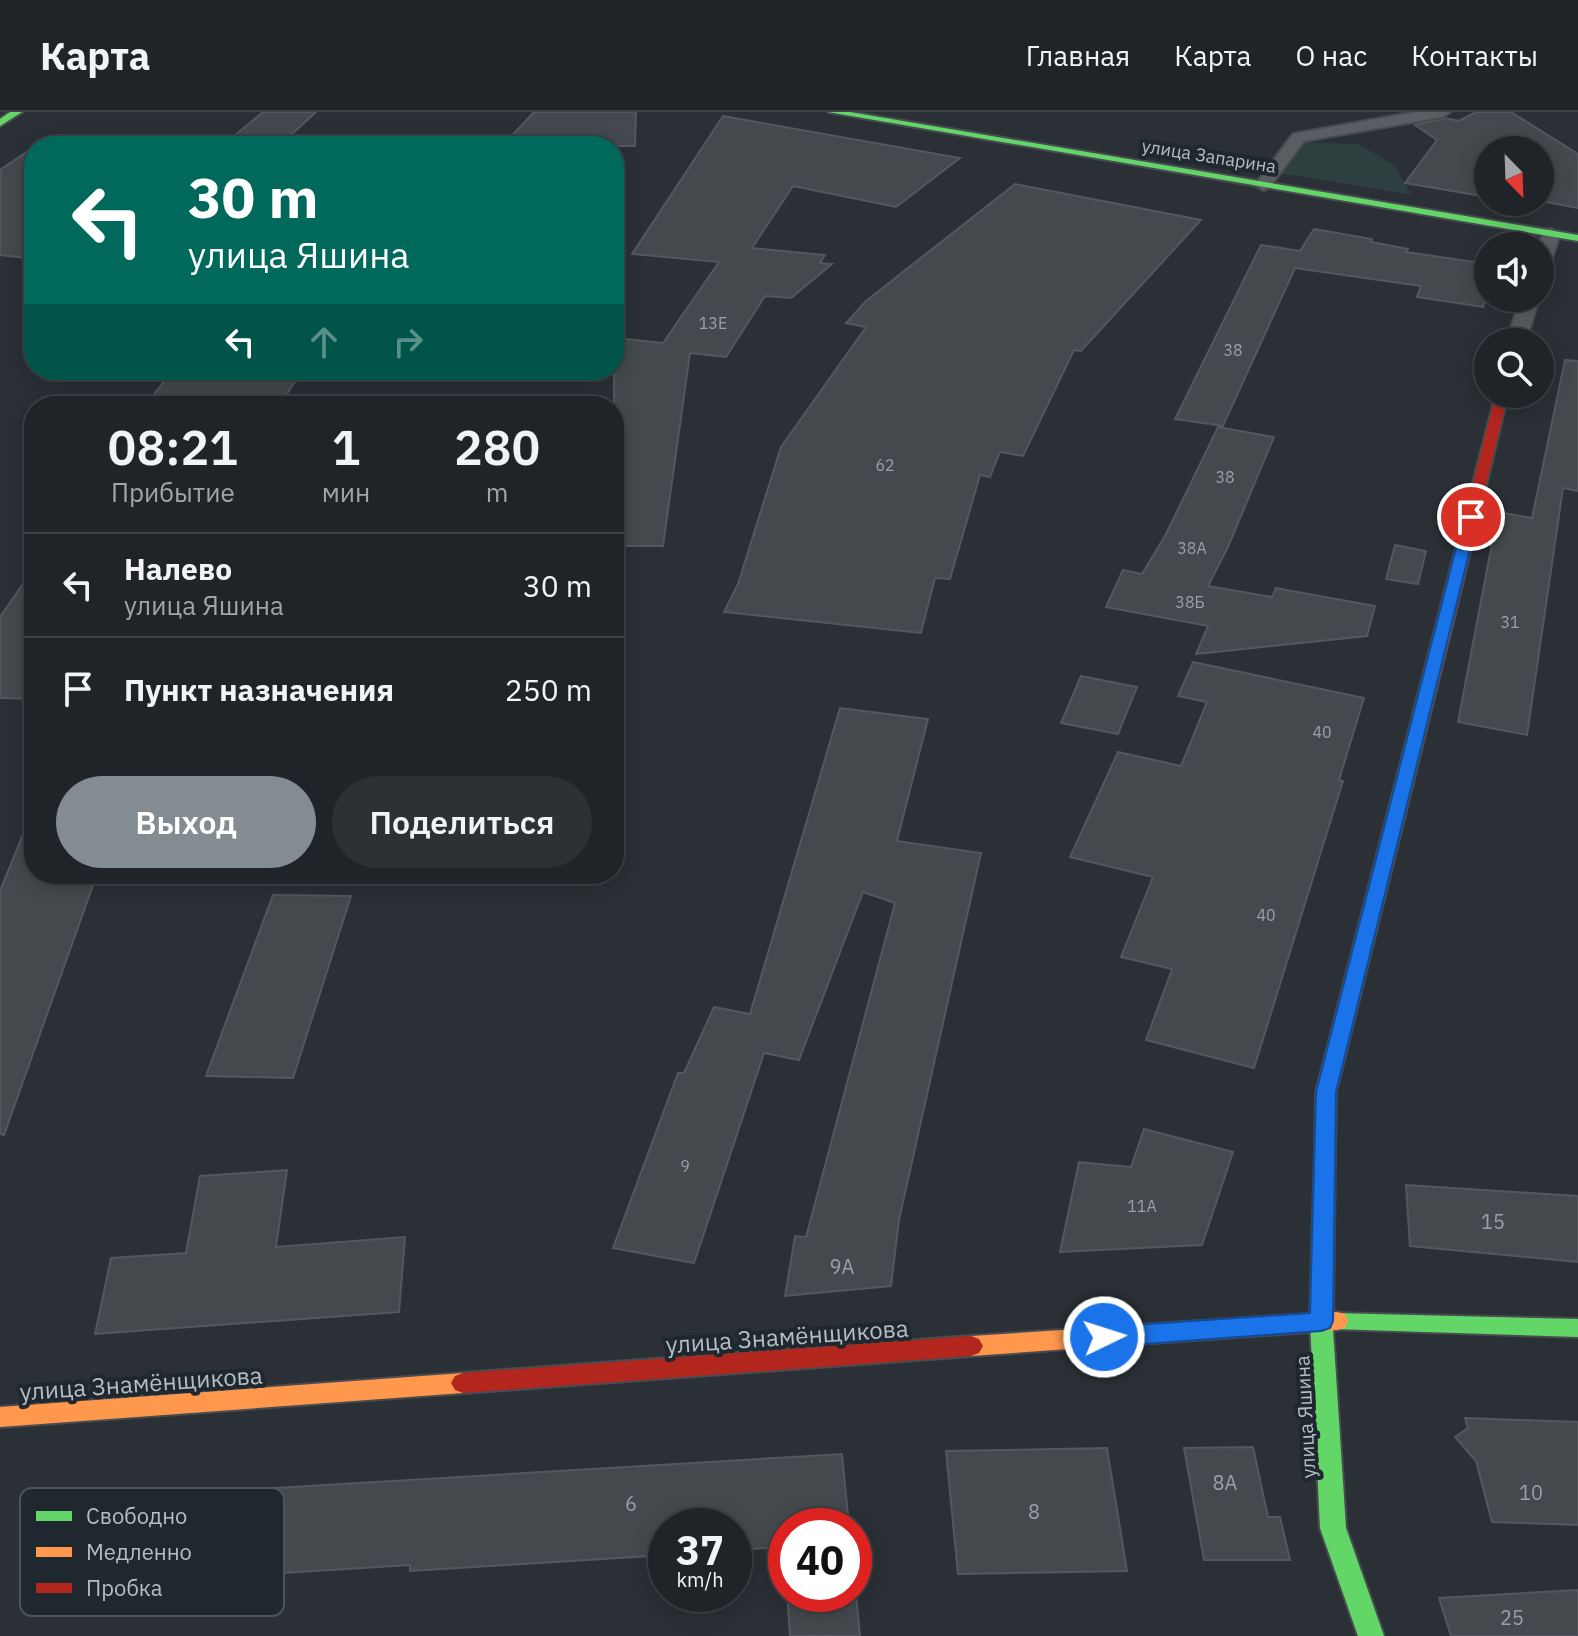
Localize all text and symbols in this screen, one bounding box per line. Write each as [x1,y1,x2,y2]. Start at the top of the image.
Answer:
text: Карта [40,31,150,80]
text: Главная [1026,37,1130,74]
text: Карта [1174,37,1251,74]
text: О нас [1295,37,1367,74]
text: Контакты [1411,37,1538,74]
street label: улица Запарина [1140,134,1278,178]
north arrow [1474,136,1554,216]
map controls [1474,136,1554,408]
text: 30 m [188,161,318,233]
icon: left [56,168,160,272]
text: улица Яшина [188,231,410,278]
button: sound [1474,232,1554,312]
house number: 13Е [699,313,727,333]
icon: left [218,320,262,364]
icon: ahead [302,320,346,364]
icon: right [386,320,430,364]
button: search [1474,328,1554,408]
house number: 38 [1223,340,1243,360]
text: 08:21 [108,416,238,478]
text: 1 [332,416,360,478]
text: 280 [454,416,540,478]
house number: 62 [875,455,895,475]
house number: 38 [1215,467,1235,487]
text: Прибытие [111,475,235,509]
text: мин [322,475,370,509]
text: m [486,475,509,509]
pin [1437,483,1505,551]
icon: arrive [1449,495,1493,539]
house number: 38А [1177,538,1207,558]
text: Налево [124,549,232,588]
icon: left [56,563,100,607]
text: 30 m [523,566,592,605]
text: улица Яшина [124,588,284,622]
house number: 38Б [1175,592,1205,612]
house number: 31 [1500,612,1520,632]
icon: arrive [56,667,100,711]
text: Пункт назначения [124,670,394,709]
text: 250 m [505,670,592,709]
house number: 40 [1312,722,1332,742]
button: Выход [56,776,316,868]
button: Поделиться [332,776,592,868]
house number: 40 [1256,905,1276,925]
house number: 9 [680,1156,690,1176]
house number: 11А [1127,1196,1157,1216]
house number: 15 [1481,1208,1505,1235]
house number: 9А [830,1253,855,1280]
position arrow [1062,1295,1146,1379]
street label: улица Знамёнщикова [664,1312,910,1360]
street label: улица Яшина [1288,1355,1322,1479]
street label: улица Знамёнщикова [18,1359,264,1407]
house number: 8А [1213,1469,1238,1496]
house number: 10 [1519,1479,1543,1506]
legend [20,1488,284,1616]
house number: 6 [625,1490,637,1517]
house number: 8 [1028,1498,1040,1525]
text: Свободно [86,1501,187,1530]
speed limit sign: 40 [768,1508,872,1612]
text: 37 [676,1524,724,1576]
text: Медленно [86,1537,192,1566]
text: km/h [676,1566,724,1593]
text: Пробка [86,1573,163,1602]
house number: 25 [1500,1604,1524,1631]

